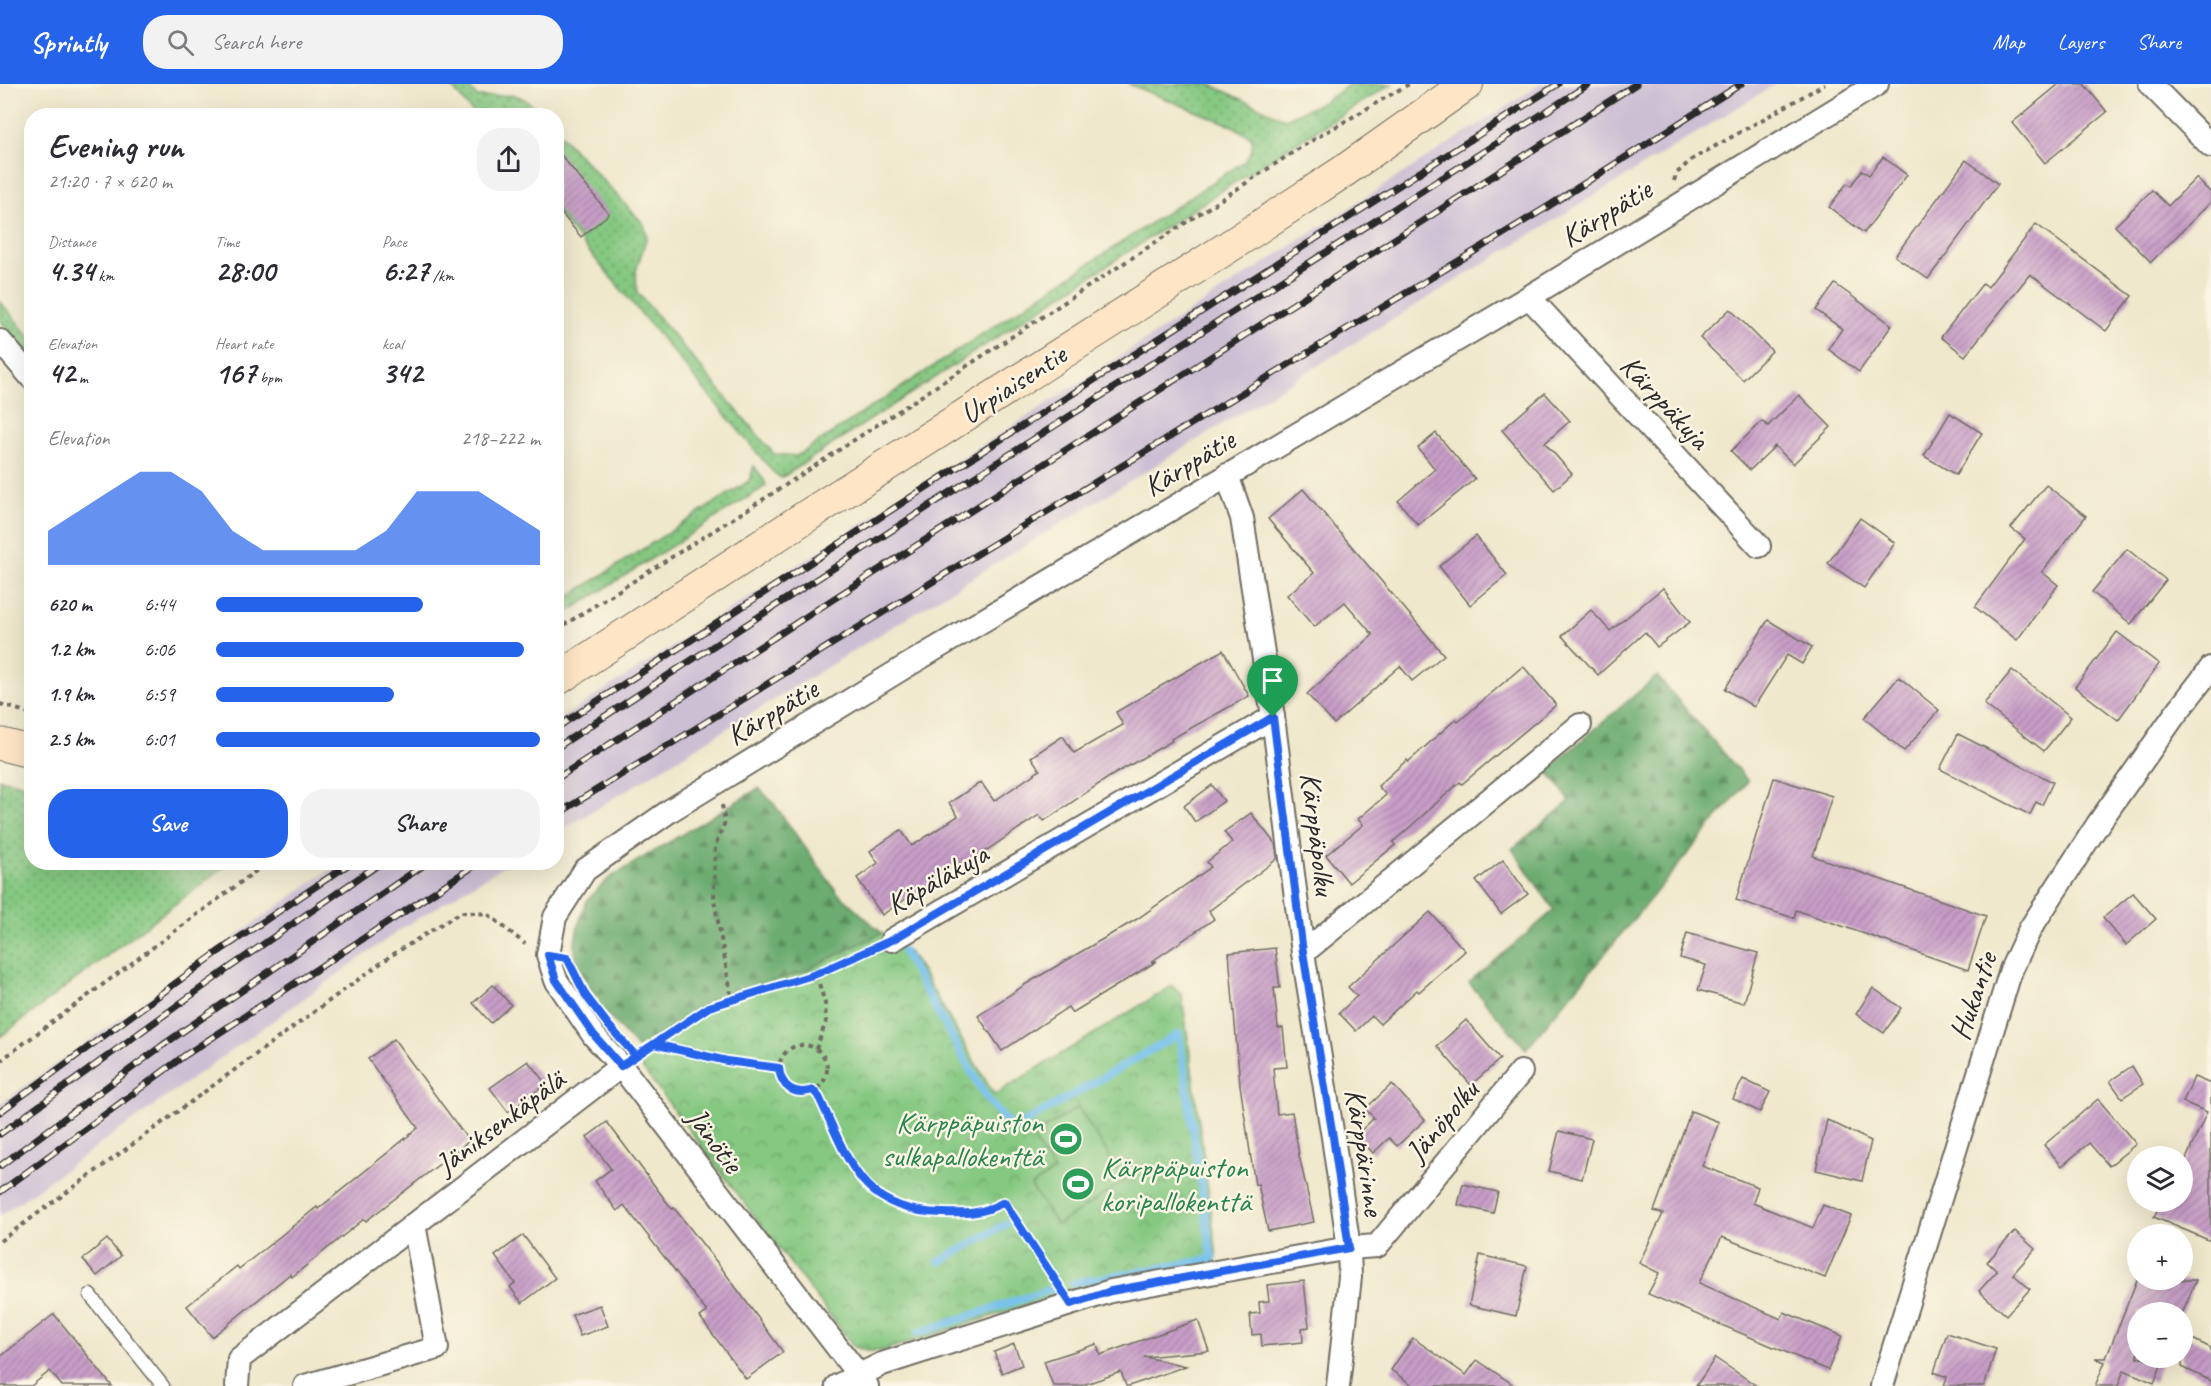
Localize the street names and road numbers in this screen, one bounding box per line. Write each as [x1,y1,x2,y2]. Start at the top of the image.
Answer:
street label: Kärppätie [1553,169,1660,256]
street label: Urpiaisentie [953,334,1075,432]
street label: Kärppäkuja [1612,347,1720,459]
street label: Kärppätie [1136,420,1244,505]
street label: Kärppätie [719,669,827,754]
street label: Kärppäpolku [1292,770,1345,900]
street label: Käpäläkuja [879,834,996,923]
street label: Hukantie [1940,945,2006,1045]
street label: Jäniksenkäpälä [426,1060,574,1184]
street label: Jänöpolku [1395,1071,1488,1171]
street label: Kärppärinne [1336,1086,1394,1220]
street label: Jänötie [677,1098,753,1182]

